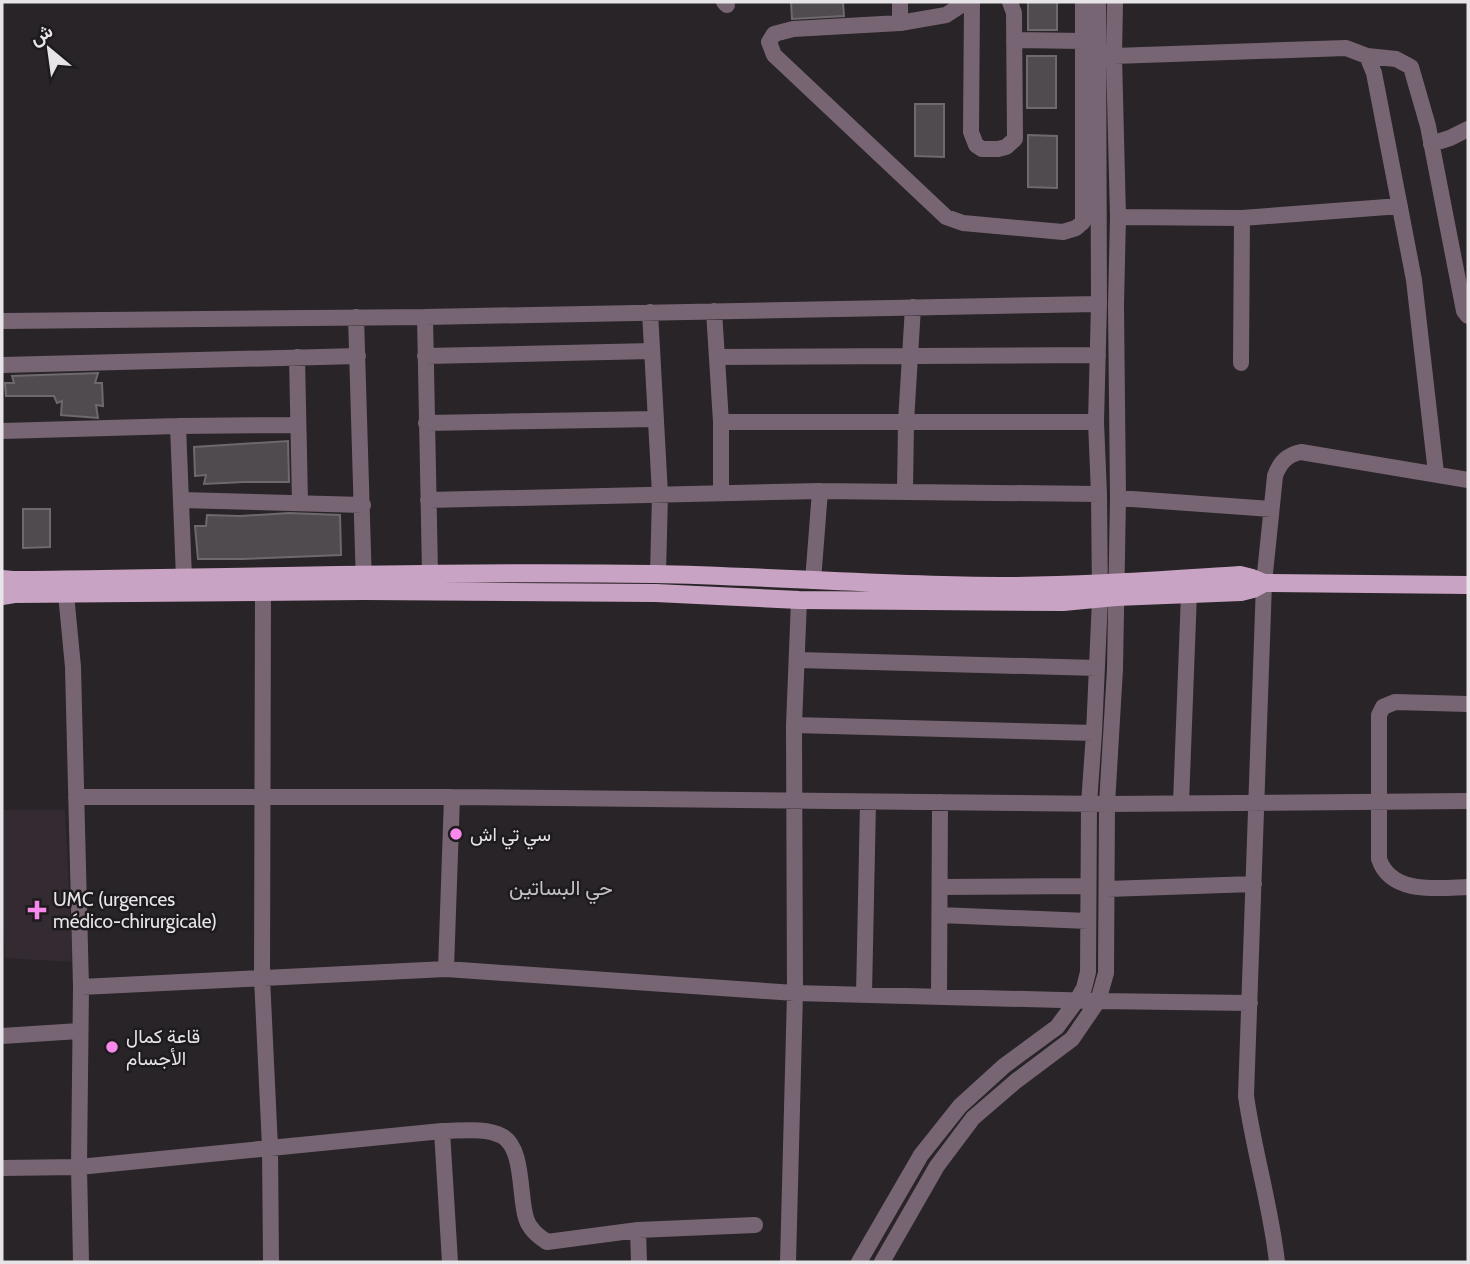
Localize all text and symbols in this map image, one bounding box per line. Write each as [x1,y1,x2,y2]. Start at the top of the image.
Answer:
north arrow [14,14,84,84]
text: ش [25,19,57,50]
place label: سي تي اش [470,823,551,850]
marker: سي تي اش [448,826,464,842]
district label: حي البساتين [509,875,613,905]
place label: UMC (urgences médico-chirurgicale) [53,888,217,933]
marker: UMC (urgences médico-chirurgicale) [27,900,47,920]
place label: قاعة كمال الأجسام [126,1025,200,1071]
marker: قاعة كمال الأجسام [104,1039,120,1055]

